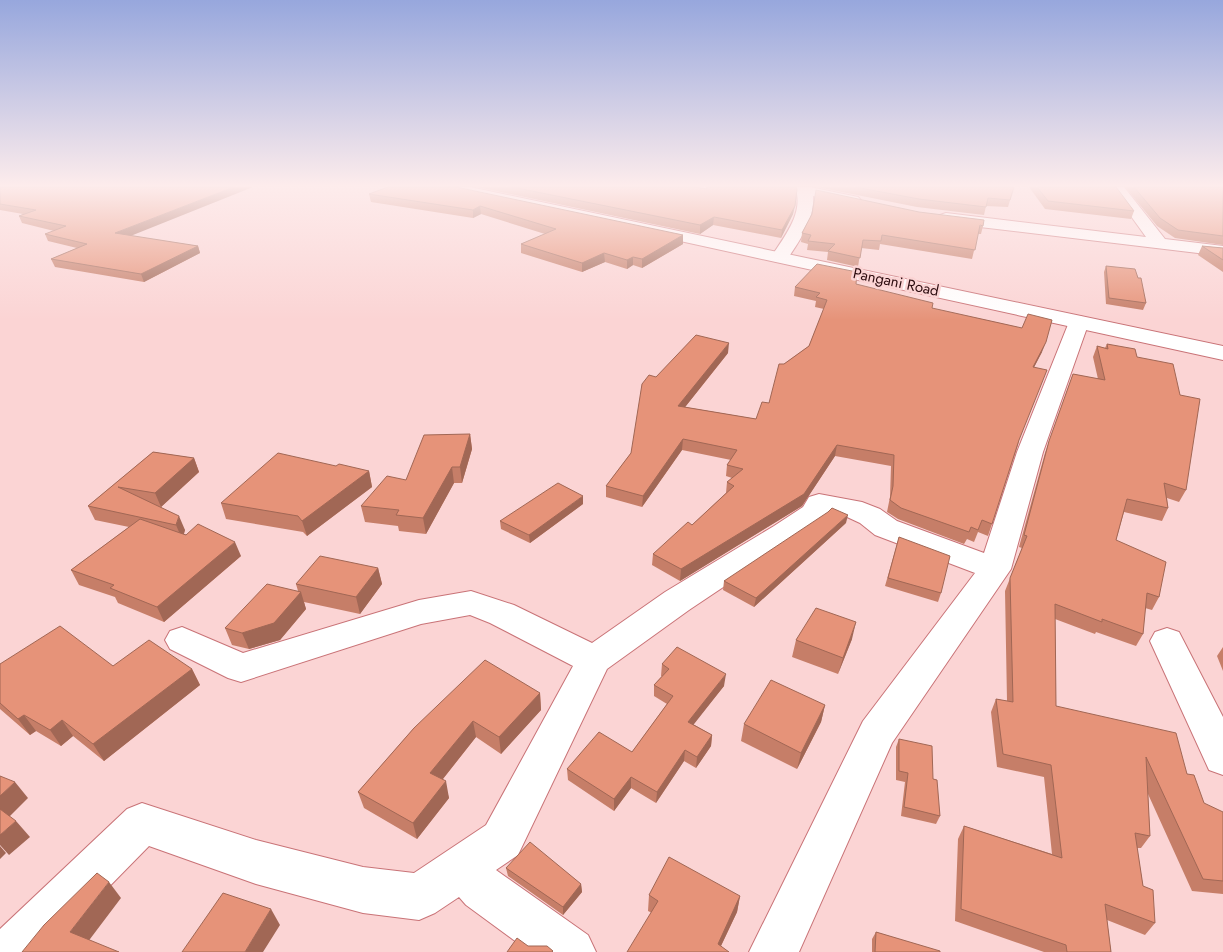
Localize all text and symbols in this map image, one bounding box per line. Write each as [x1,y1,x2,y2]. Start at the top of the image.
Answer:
street label: Pangani Road [851,262,941,302]

